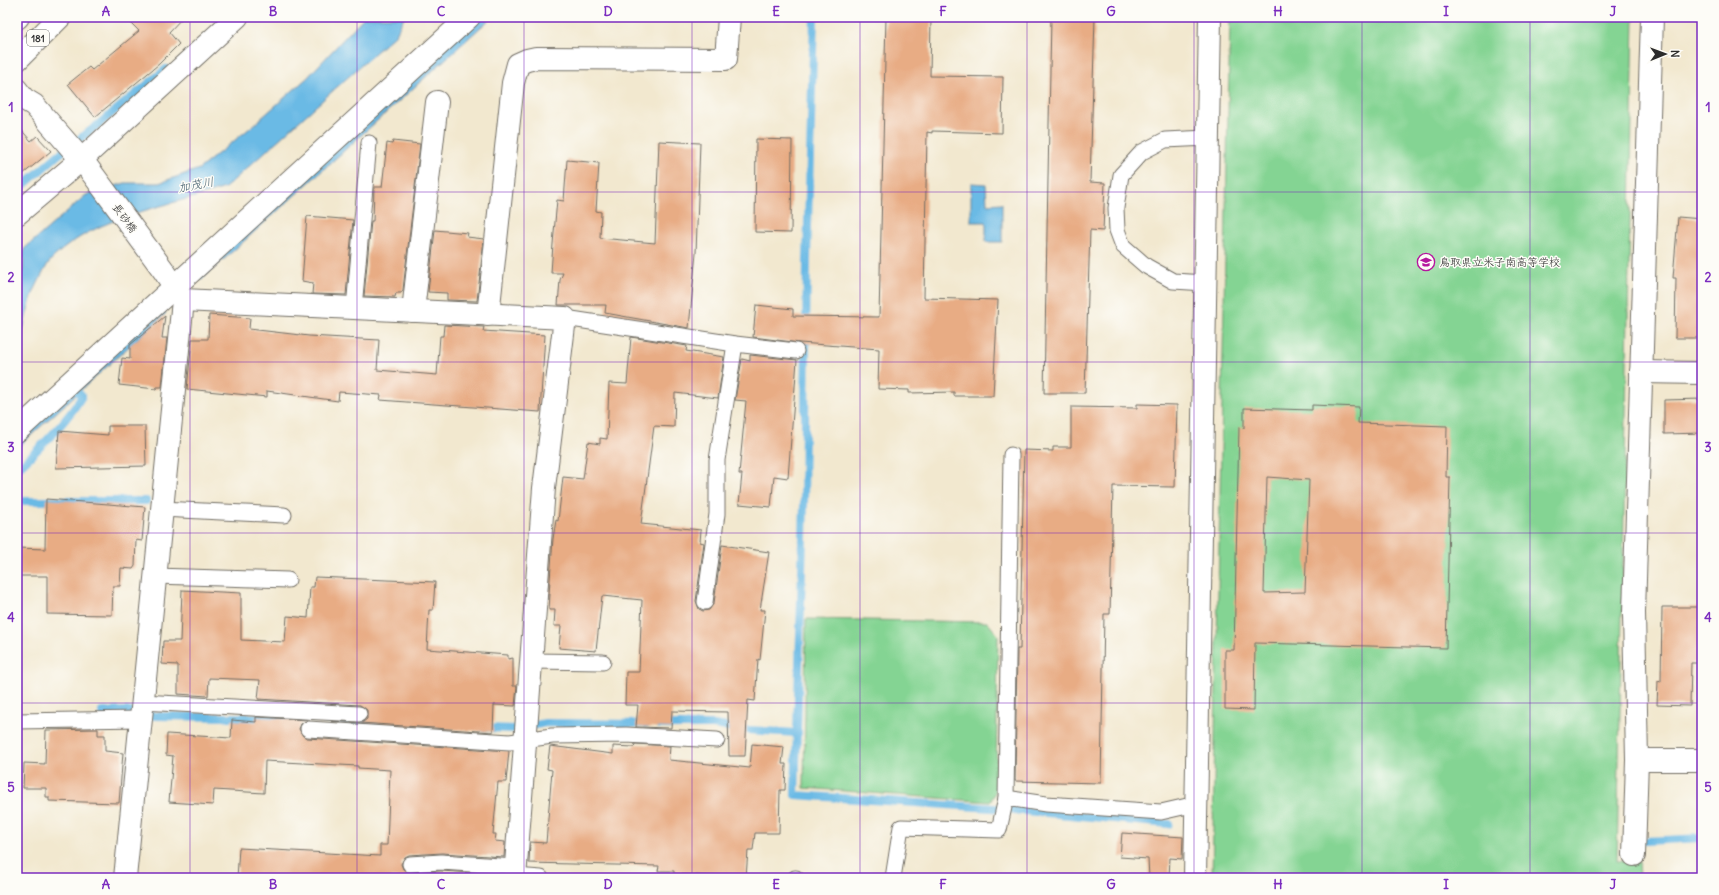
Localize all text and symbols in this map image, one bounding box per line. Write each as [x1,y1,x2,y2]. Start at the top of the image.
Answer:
text: A [102,3,111,20]
text: B [269,3,278,20]
text: C [437,3,446,20]
text: D [603,3,613,20]
text: E [772,3,780,20]
text: F [939,3,947,20]
text: G [1106,3,1116,20]
text: H [1273,3,1283,20]
text: I [1443,3,1449,20]
text: J [1610,3,1617,20]
road number: 181 [27,30,49,46]
north arrow [1645,34,1685,74]
text: N [1668,50,1682,58]
text: 1 [8,99,14,116]
text: 1 [1705,99,1711,116]
water label: 加茂川 [177,174,215,195]
street label: 長砂橋 [110,201,140,235]
school or university icon: 鳥取県立米子南高等学校 [1416,252,1436,272]
place label: 鳥取県立米子南高等学校 [1439,255,1560,269]
text: 2 [7,269,15,286]
text: 2 [1704,269,1712,286]
text: 3 [7,439,15,456]
text: 3 [1704,439,1712,456]
text: 4 [7,609,15,626]
text: 4 [1704,609,1712,626]
text: 5 [7,779,15,796]
text: 5 [1704,779,1712,796]
text: A [102,876,111,893]
text: B [269,876,278,893]
text: C [437,876,446,893]
text: D [603,876,613,893]
text: E [772,876,780,893]
text: F [939,876,947,893]
text: G [1106,876,1116,893]
text: H [1273,876,1283,893]
text: I [1443,876,1449,893]
text: J [1610,876,1617,893]

